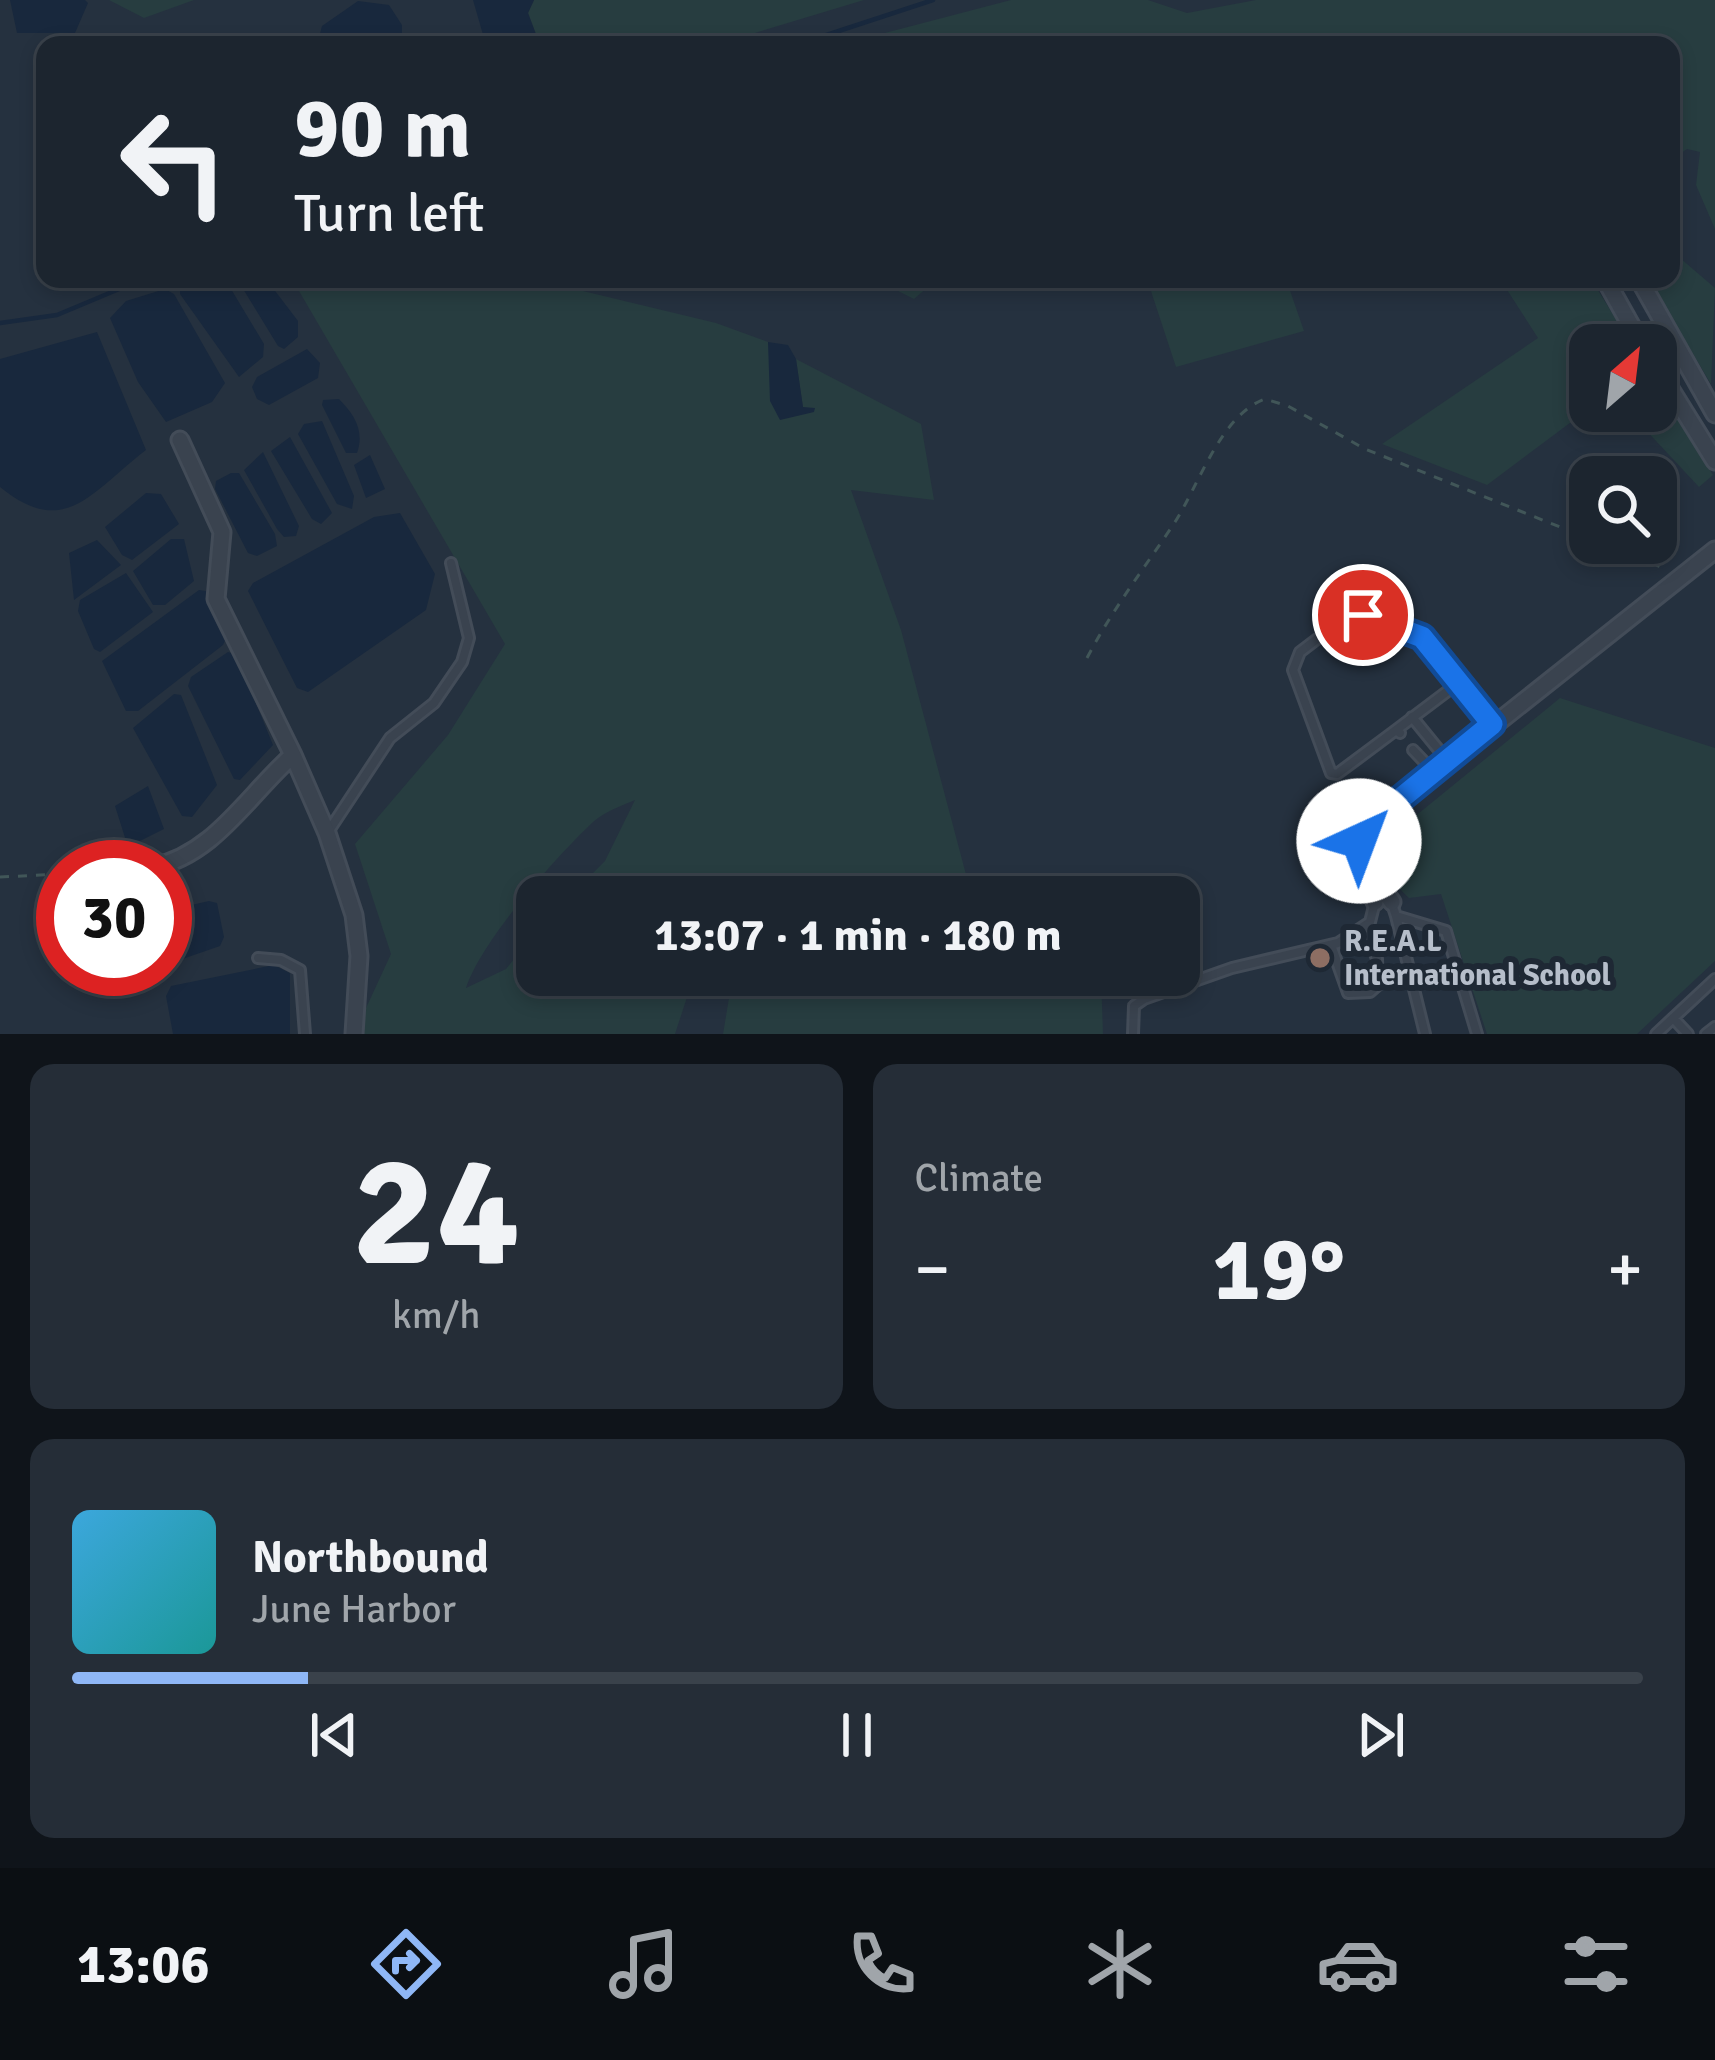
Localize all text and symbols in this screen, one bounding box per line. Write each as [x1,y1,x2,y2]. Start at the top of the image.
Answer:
text: 90 m [294,77,471,181]
icon: left [96,84,252,240]
text: Turn left [294,180,484,247]
north arrow [1569,324,1677,432]
map controls [1569,324,1677,564]
button: search [1569,456,1677,564]
pin [1312,564,1414,666]
icon: arrive [1330,582,1396,648]
position arrow [1296,778,1422,904]
speed limit sign: 30 [36,840,192,996]
text: 13:07 · 1 min · 180 m [654,908,1062,963]
place label: R.E.A.L International School [1344,923,1611,994]
marker: R.E.A.L International School [1307,945,1333,971]
text: 24 [352,1116,520,1309]
text: Climate [915,1154,1043,1202]
text: 19° [1212,1214,1345,1325]
text: − [915,1229,950,1310]
text: + [1607,1229,1643,1310]
text: km/h [392,1291,480,1339]
text: Northbound [252,1530,489,1585]
text: June Harbor [252,1585,456,1633]
icon: previous [301,1702,367,1768]
icon: pause [824,1702,890,1768]
icon: next [1348,1702,1414,1768]
icon: directions [364,1922,448,2006]
icon: music [602,1922,686,2006]
icon: phone [840,1922,924,2006]
icon: climate [1078,1922,1162,2006]
icon: car [1316,1922,1400,2006]
icon: filters [1554,1922,1638,2006]
text: 13:06 [77,1931,210,1998]

